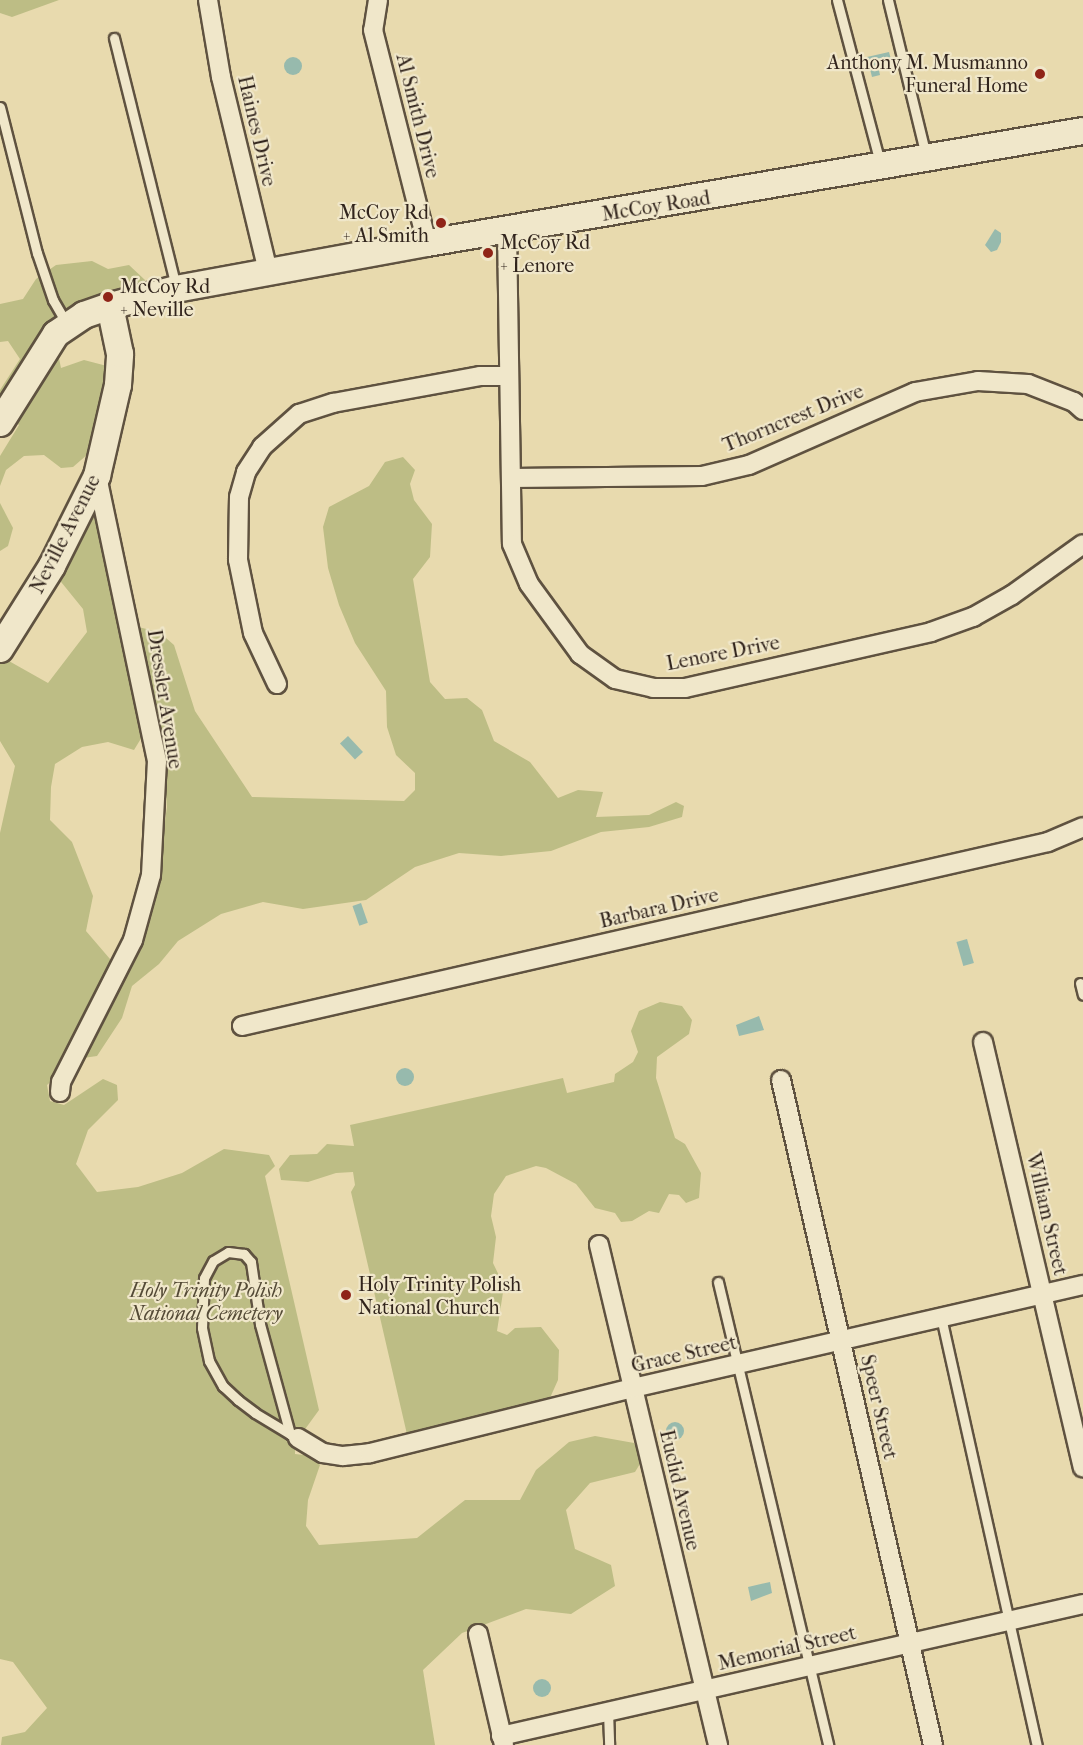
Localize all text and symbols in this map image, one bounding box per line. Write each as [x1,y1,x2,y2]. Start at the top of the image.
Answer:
street label: Al Smith Drive [391,51,445,181]
place label: Anthony M. Musmanno Funeral Home [827,51,1028,98]
marker: Anthony M. Musmanno Funeral Home [1033,67,1047,81]
street label: Haines Drive [233,73,281,189]
street label: McCoy Road [600,186,712,226]
place label: McCoy Rd + Al Smith [339,200,429,247]
marker: McCoy Rd + Al Smith [434,216,448,230]
place label: McCoy Rd + Lenore [500,230,590,277]
marker: McCoy Rd + Lenore [481,246,495,260]
place label: McCoy Rd + Neville [120,274,210,321]
marker: McCoy Rd + Neville [101,290,115,304]
street label: Thorncrest Drive [719,379,867,457]
street label: Neville Avenue [25,471,105,597]
street label: Dressler Avenue [142,628,188,770]
street label: Lenore Drive [664,630,782,676]
street label: Barbara Drive [597,883,721,933]
street label: William Street [1021,1150,1073,1278]
place label: Holy Trinity Polish National Church [358,1272,521,1319]
park label: Holy Trinity Polish National Cemetery [130,1279,282,1326]
marker: Holy Trinity Polish National Church [339,1288,353,1302]
street label: Grace Street [629,1330,739,1378]
street label: Speer Street [855,1352,903,1462]
street label: Euclid Avenue [654,1427,706,1553]
street label: Memorial Street [716,1620,858,1676]

